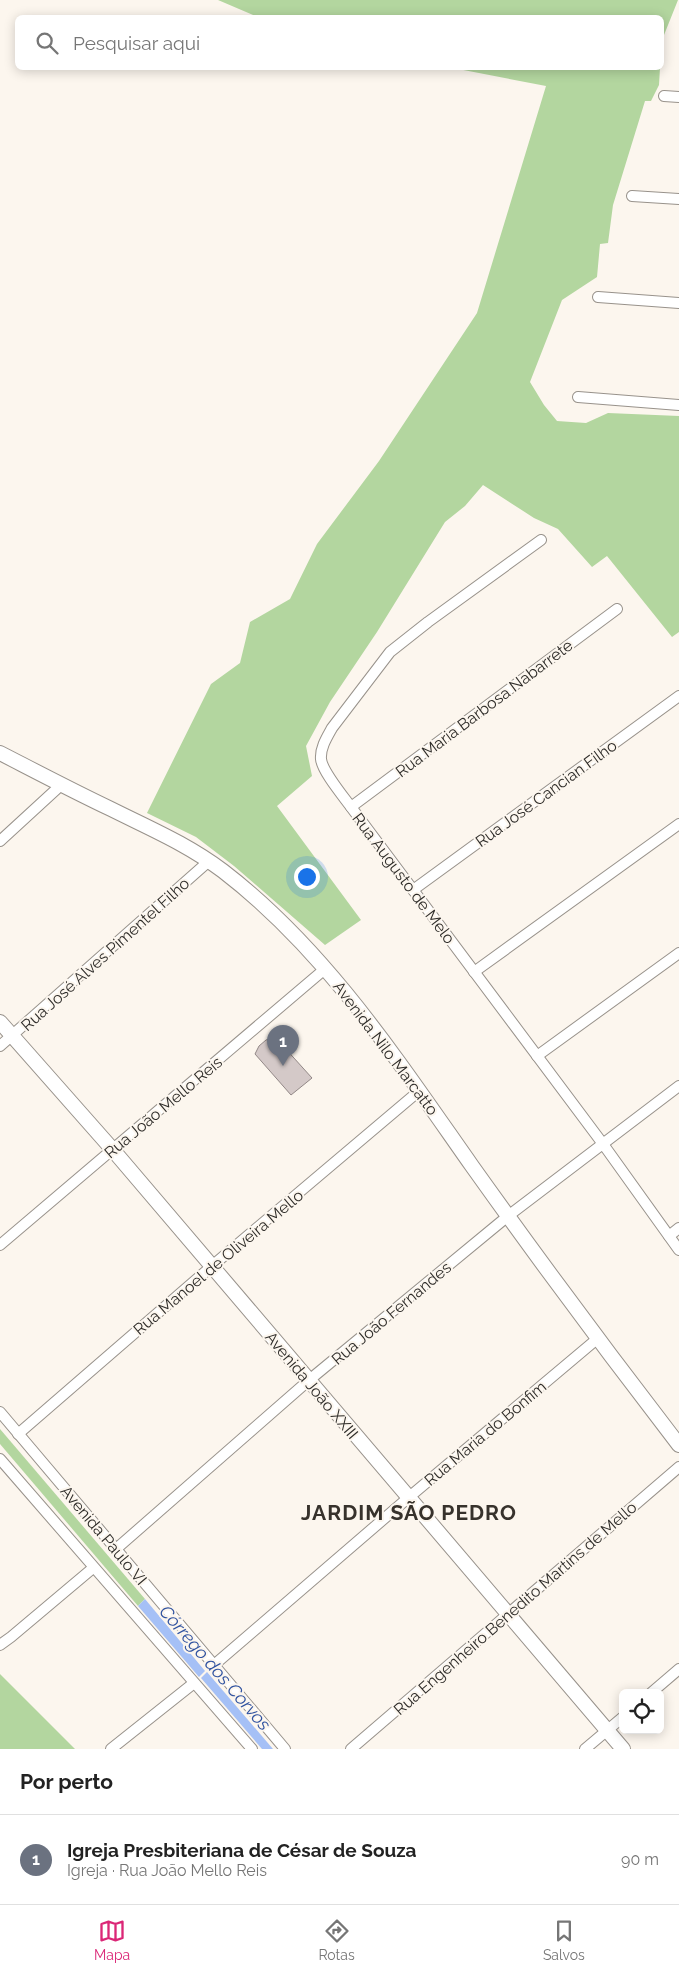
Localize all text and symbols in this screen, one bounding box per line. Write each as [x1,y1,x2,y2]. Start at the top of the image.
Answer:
search box [15,15,664,70]
icon: search [33,29,61,57]
text: Pesquisar aqui [73,32,200,54]
street label: Rua Maria Barbosa Nabarrete [392,636,577,781]
street label: Rua José Cancian Filho [472,736,621,851]
street label: Rua Augusto de Melo [348,809,459,947]
your location [294,864,320,890]
street label: Rua José Alves Pimentel Filho [17,874,193,1035]
street label: Avenida Nilo Marcatto [329,978,442,1119]
pin: 1 [267,1025,299,1066]
street label: Rua João Mello Reis [101,1052,226,1162]
street label: Rua Manoel de Oliveira Mello [130,1186,307,1339]
street label: Rua João Fernandes [328,1258,455,1369]
street label: Avenida João XXIII [261,1328,362,1443]
street label: Rua Maria do Bonfim [421,1377,550,1490]
street label: Avenida Paulo VI [57,1482,151,1589]
street label: Rua Engenheiro Benedito Martins de Mello [390,1498,641,1719]
district label: JARDIM SÃO PEDRO [301,1500,517,1525]
water label: Córrego dos Corvos [155,1601,276,1735]
map controls [619,1689,664,1734]
button: locate [619,1689,664,1734]
text: Por perto [20,1769,113,1794]
text: Igreja Presbiteriana de César de Souza [67,1839,416,1861]
text: 1 [32,1850,40,1869]
text: 90 m [621,1850,659,1869]
text: Igreja · Rua João Mello Reis [67,1861,267,1880]
tab: Mapa [94,1917,130,1963]
tab: Rotas [318,1917,355,1963]
tab: Salvos [543,1917,585,1963]

